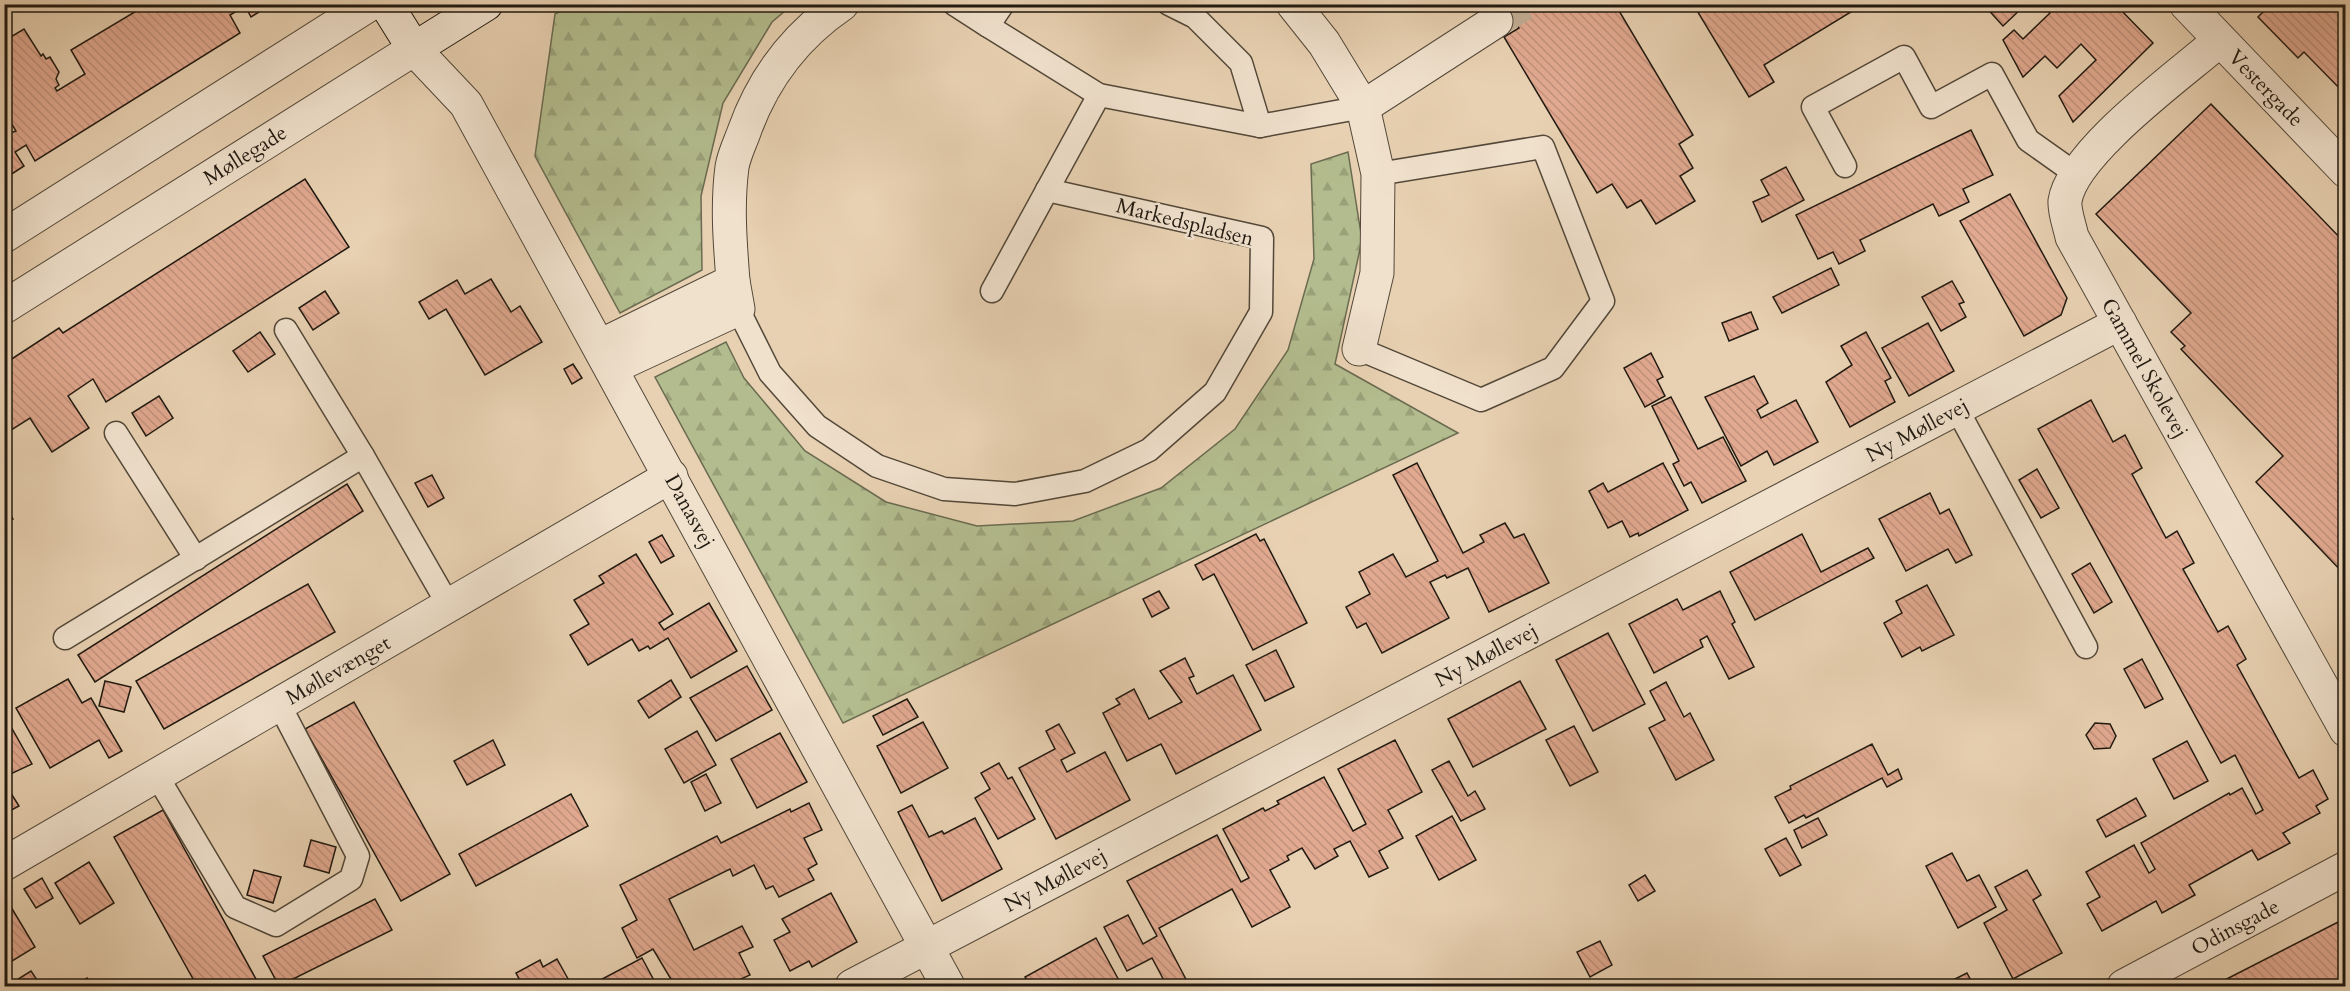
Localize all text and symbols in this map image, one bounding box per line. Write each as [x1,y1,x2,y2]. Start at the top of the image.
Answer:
street label: Vestergade [2221,43,2310,133]
street label: Møllegade [198,118,293,192]
street label: Markedspladsen [1113,191,1257,254]
street label: Gammel Skolevej [2094,293,2195,443]
street label: Ny Møllevej [1861,391,1974,470]
street label: Danasvej [657,469,722,553]
street label: Ny Møllevej [1430,616,1543,695]
street label: Møllevænget [281,629,396,712]
street label: Ny Møllevej [999,841,1112,920]
street label: Odinsgade [2186,892,2284,963]

